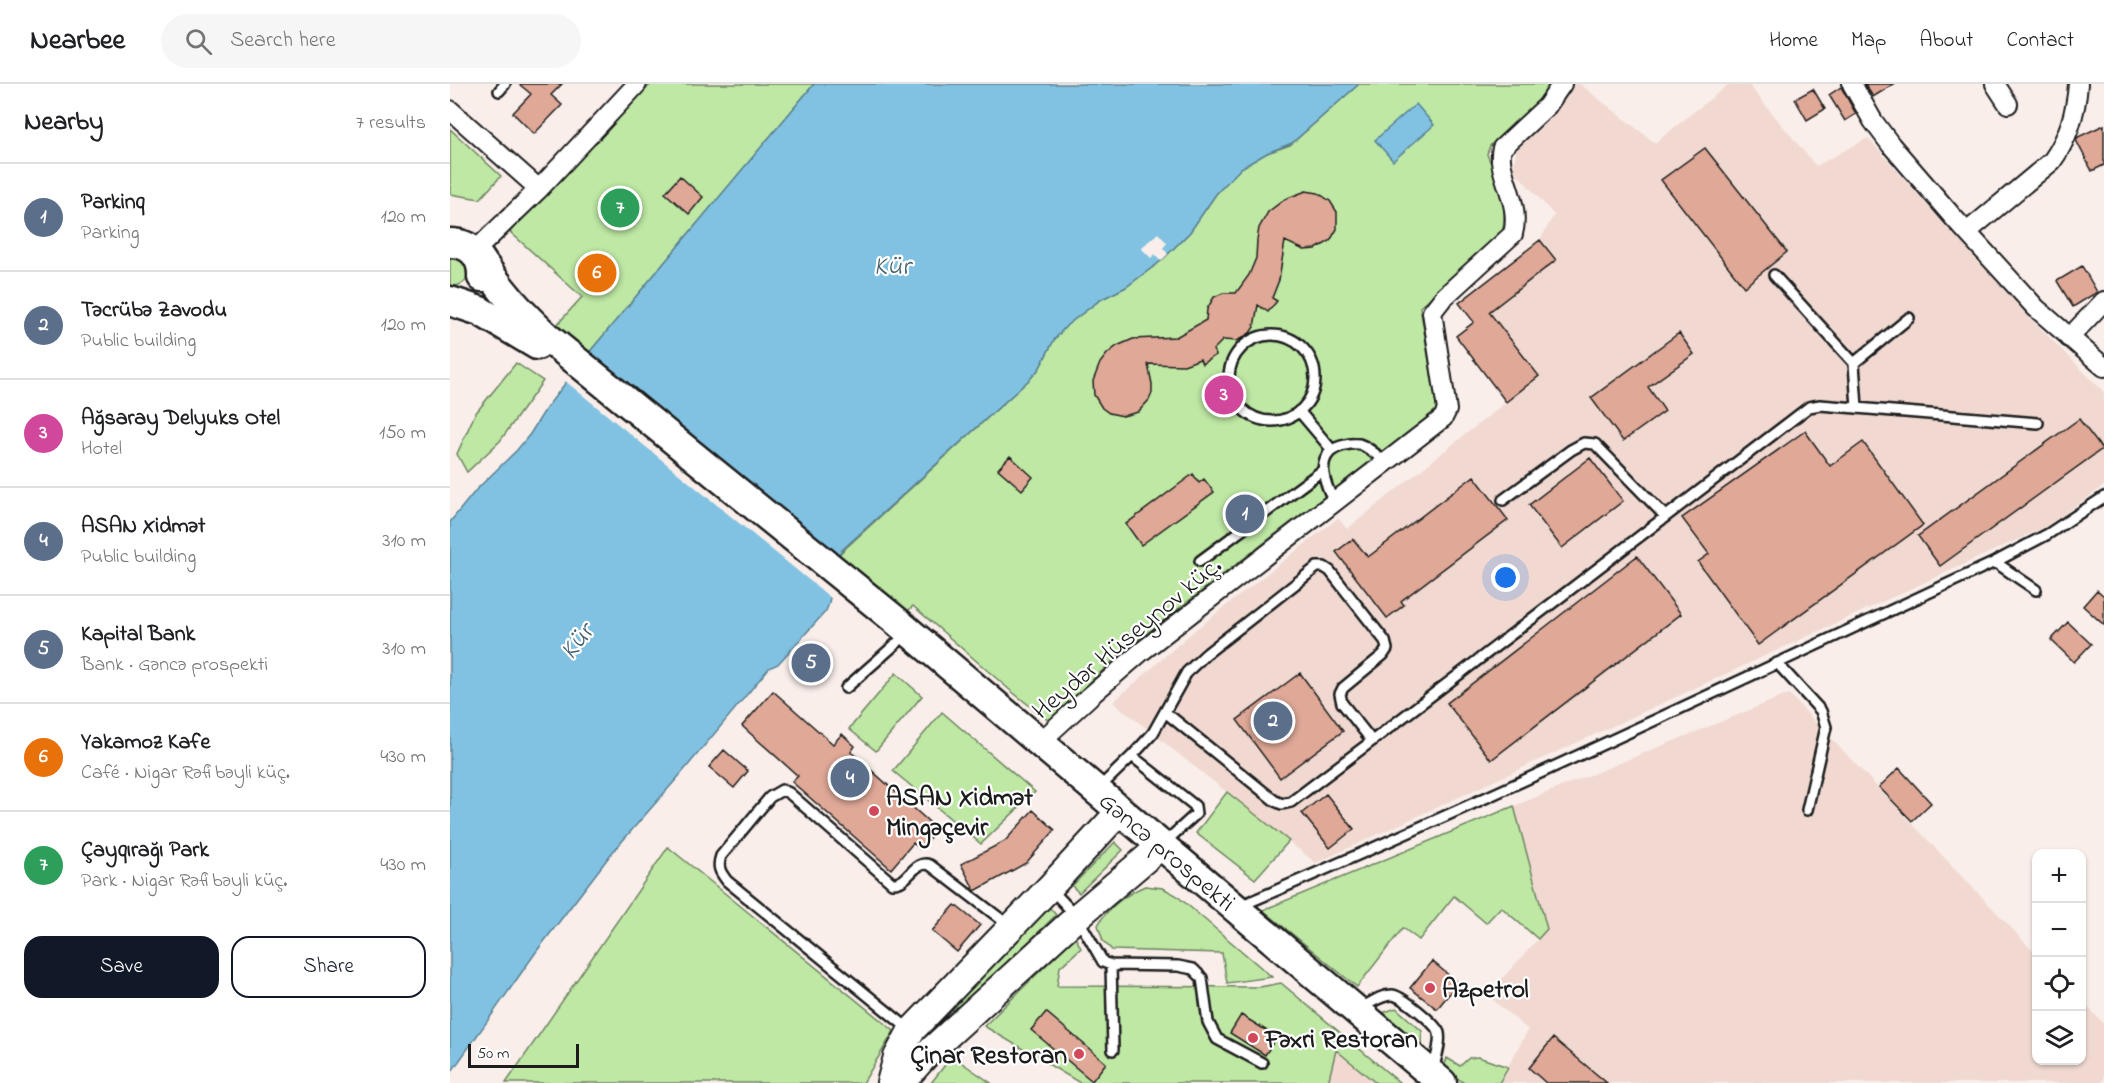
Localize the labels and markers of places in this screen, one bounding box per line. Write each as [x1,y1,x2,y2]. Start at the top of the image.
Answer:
pin: 7 [600,186,640,230]
pin: 6 [578,250,616,296]
pin: 3 [1204,372,1244,418]
pin: 1 [1226,492,1264,536]
pin: 5 [792,640,830,686]
pin: 2 [1254,698,1292,744]
pin: 4 [830,756,870,800]
place label: ASAN Xidmət Mingəçevir [886,780,1033,849]
marker: ASAN Xidmət Mingəçevir [867,804,881,818]
place label: Azpetrol [1442,972,1529,1010]
marker: Azpetrol [1423,981,1437,995]
place label: Fəxri Restoran [1263,1022,1418,1060]
marker: Fəxri Restoran [1246,1031,1260,1045]
place label: Çinar Restoran [910,1038,1067,1076]
marker: Çinar Restoran [1072,1047,1086,1061]

